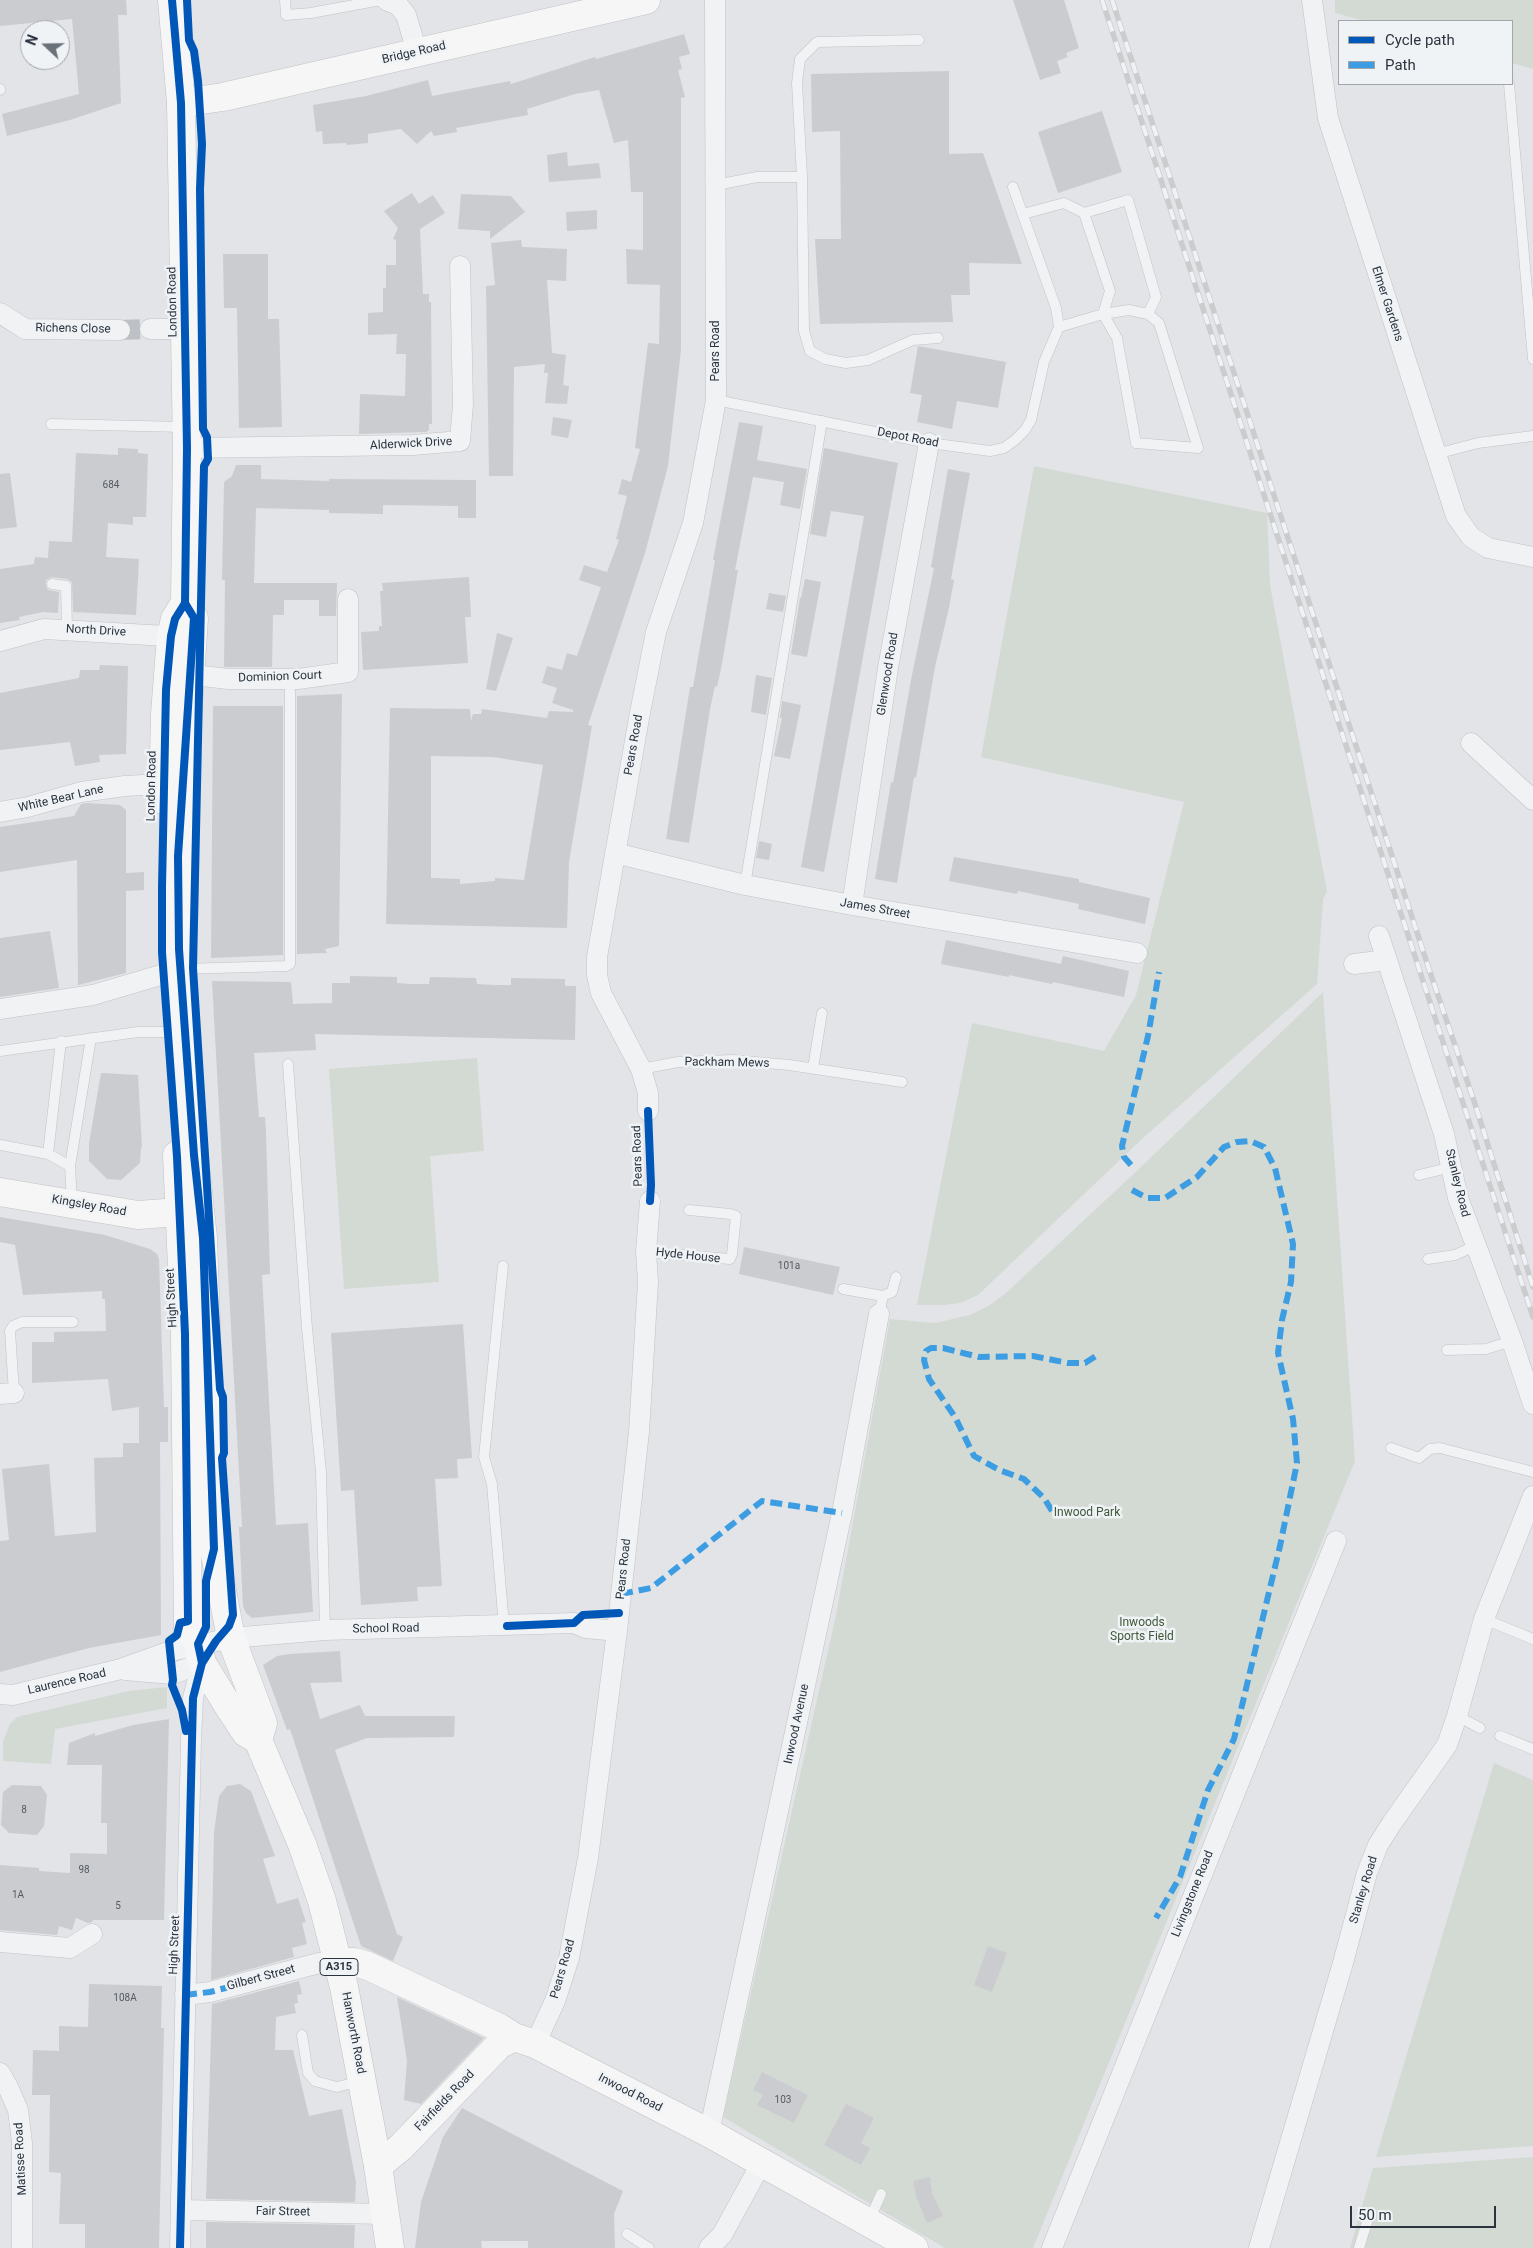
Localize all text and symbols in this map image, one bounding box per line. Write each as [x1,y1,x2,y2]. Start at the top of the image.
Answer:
north arrow [20,20,70,70]
legend [1338,20,1513,85]
text: Cycle path [1385,31,1455,49]
text: N [23,33,41,47]
street label: Bridge Road [381,39,447,67]
text: Path [1385,56,1416,74]
street label: Elmer Gardens [1368,265,1406,343]
street label: London Road [165,267,181,337]
street label: Pears Road [709,320,723,382]
street label: Richens Close [35,321,111,337]
street label: Depot Road [876,425,940,451]
street label: Alderwick Drive [370,435,452,453]
house number: 684 [103,479,119,491]
street label: North Drive [66,622,126,640]
street label: Glenwood Road [874,631,902,717]
street label: Dominion Court [238,668,322,686]
street label: Pears Road [622,714,646,776]
street label: London Road [144,751,160,821]
street label: White Bear Lane [17,782,105,816]
street label: James Street [839,896,911,922]
street label: Packham Mews [684,1055,770,1071]
street label: Pears Road [630,1125,646,1187]
street label: Stanley Road [1442,1147,1472,1219]
street label: Kingsley Road [51,1192,127,1220]
street label: Hyde House [655,1245,721,1267]
house number: 101a [778,1260,800,1272]
street label: High Street [163,1268,181,1328]
park label: Inwood Park [1054,1506,1120,1520]
street label: Pears Road [614,1538,634,1600]
park label: Inwoods Sports Field [1110,1616,1174,1644]
street label: School Road [352,1621,420,1637]
street label: Laurence Road [27,1666,107,1698]
street label: Inwood Avenue [781,1683,813,1765]
house number: 8 [21,1804,27,1816]
street label: Livingstone Road [1169,1849,1217,1939]
street label: Stanley Road [1347,1855,1381,1925]
house number: 98 [78,1864,90,1876]
house number: 1A [12,1889,24,1901]
house number: 5 [115,1900,121,1912]
street label: High Street [167,1915,183,1975]
street label: Pears Road [548,1938,578,2000]
road number: A315 [320,1958,358,1975]
street label: Gilbert Street [225,1962,297,1994]
street label: Hanworth Road [338,1991,368,2075]
house number: 108A [113,1992,137,2004]
street label: Fairfields Road [412,2067,478,2135]
street label: Inwood Road [596,2071,664,2115]
house number: 103 [775,2094,791,2106]
street label: Matisse Road [12,2122,30,2196]
scale bar [1353,2196,1499,2228]
street label: Fair Street [256,2204,310,2220]
text: 50 m [1358,2206,1392,2224]

